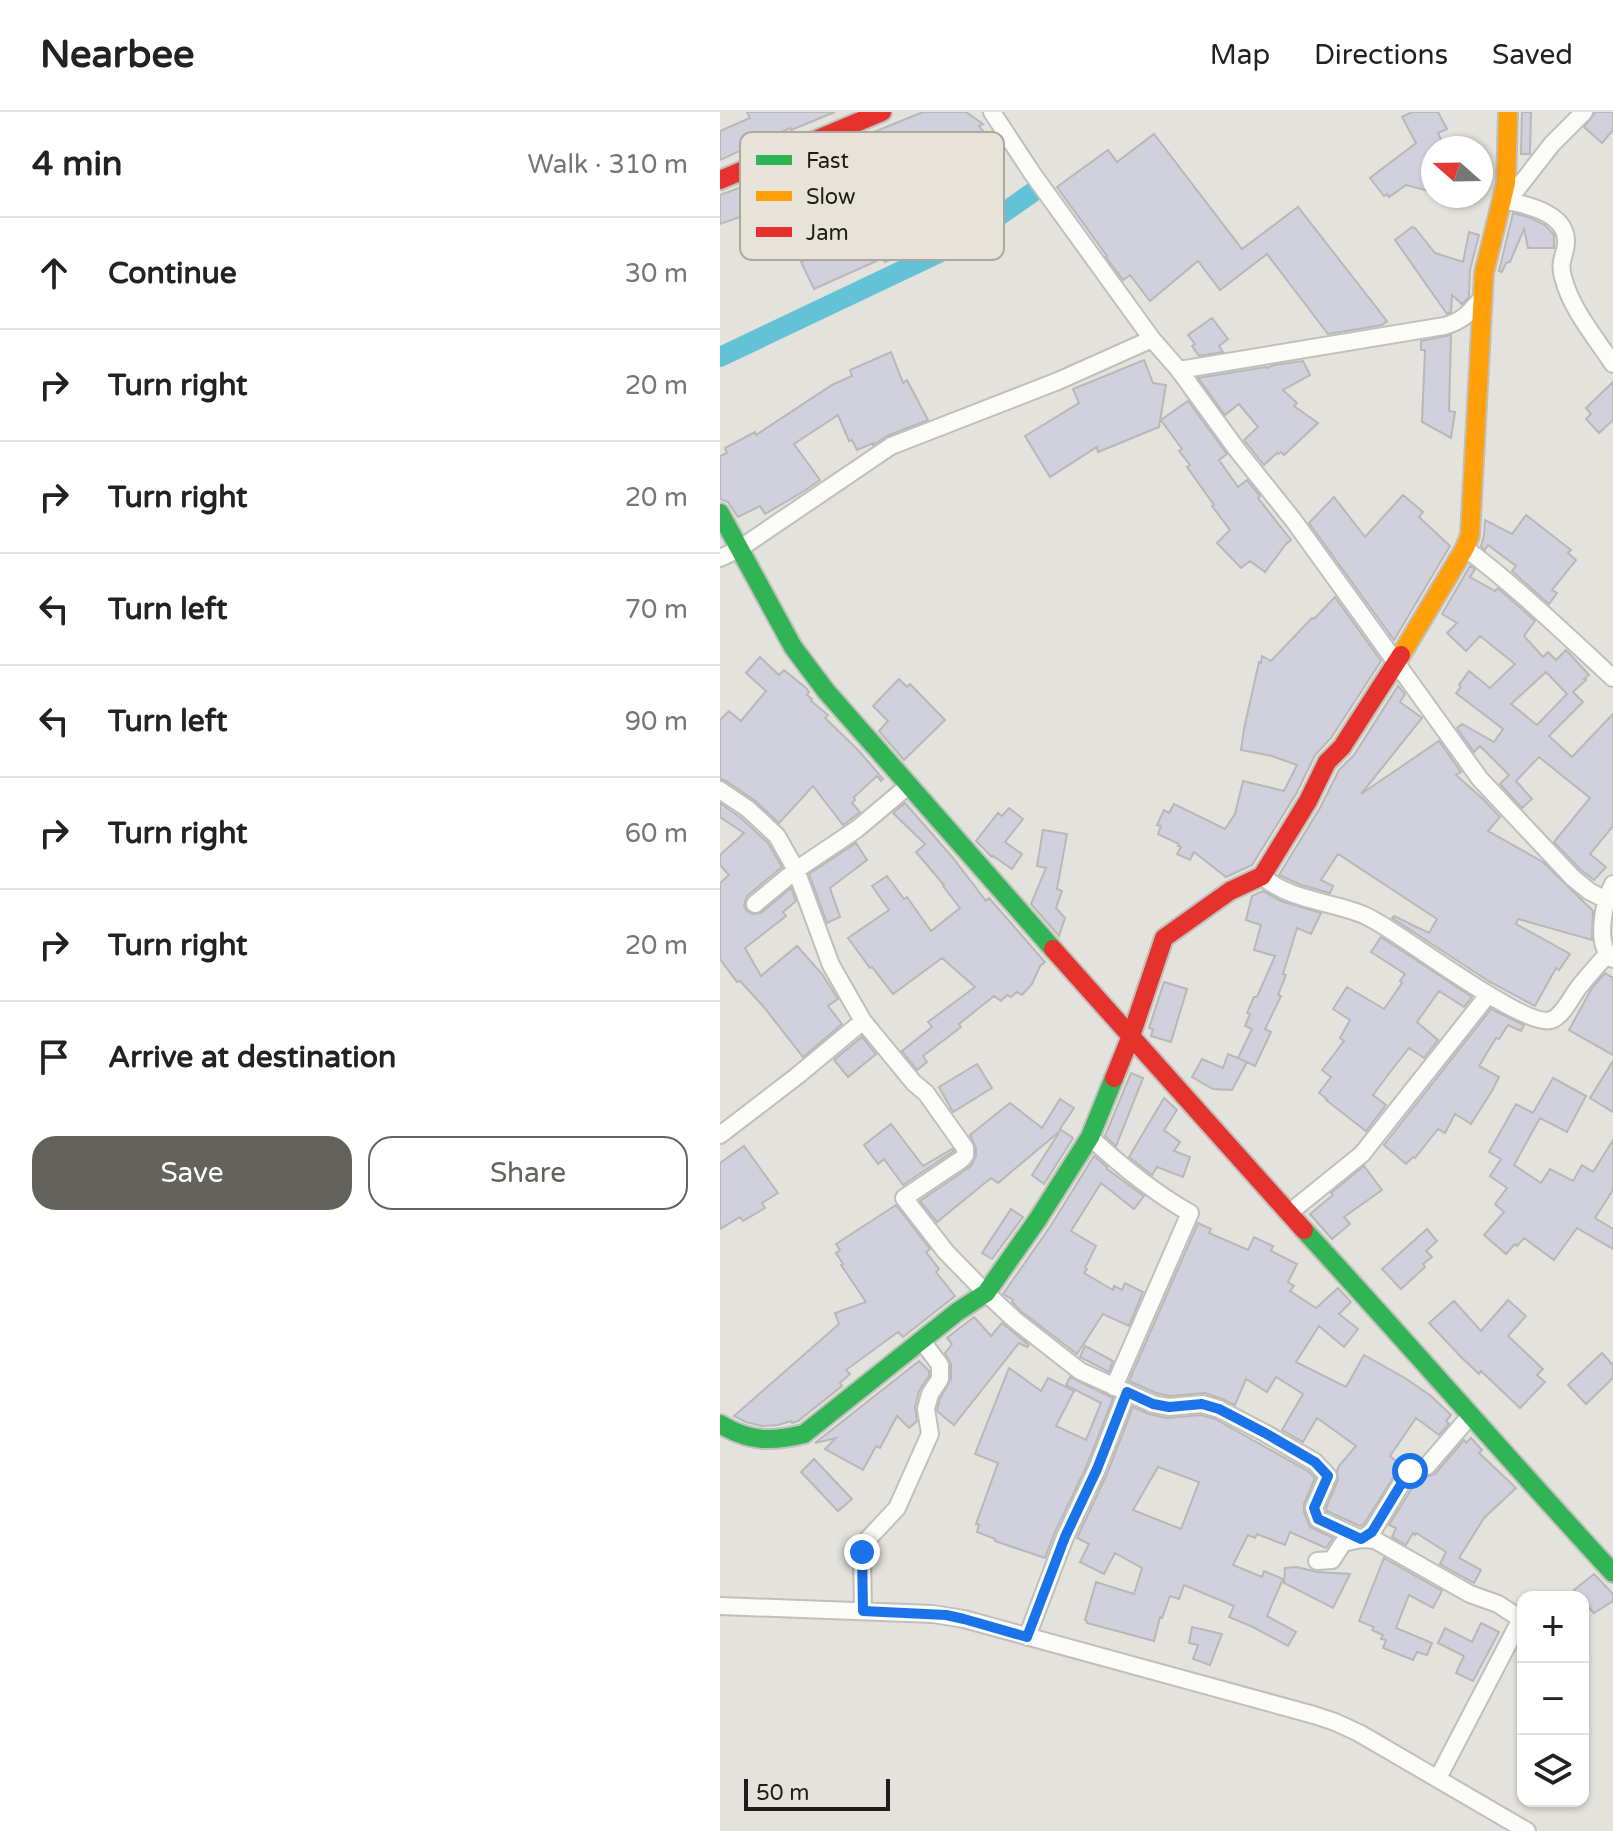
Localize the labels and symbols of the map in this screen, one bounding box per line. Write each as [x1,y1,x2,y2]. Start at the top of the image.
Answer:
legend [740,132,1004,260]
north arrow [1421,136,1493,208]
text: Fast [806,148,849,174]
text: Slow [806,184,856,210]
text: Jam [806,220,849,246]
route start [1392,1453,1428,1489]
route end [844,1534,880,1570]
scale bar [744,1775,890,1811]

